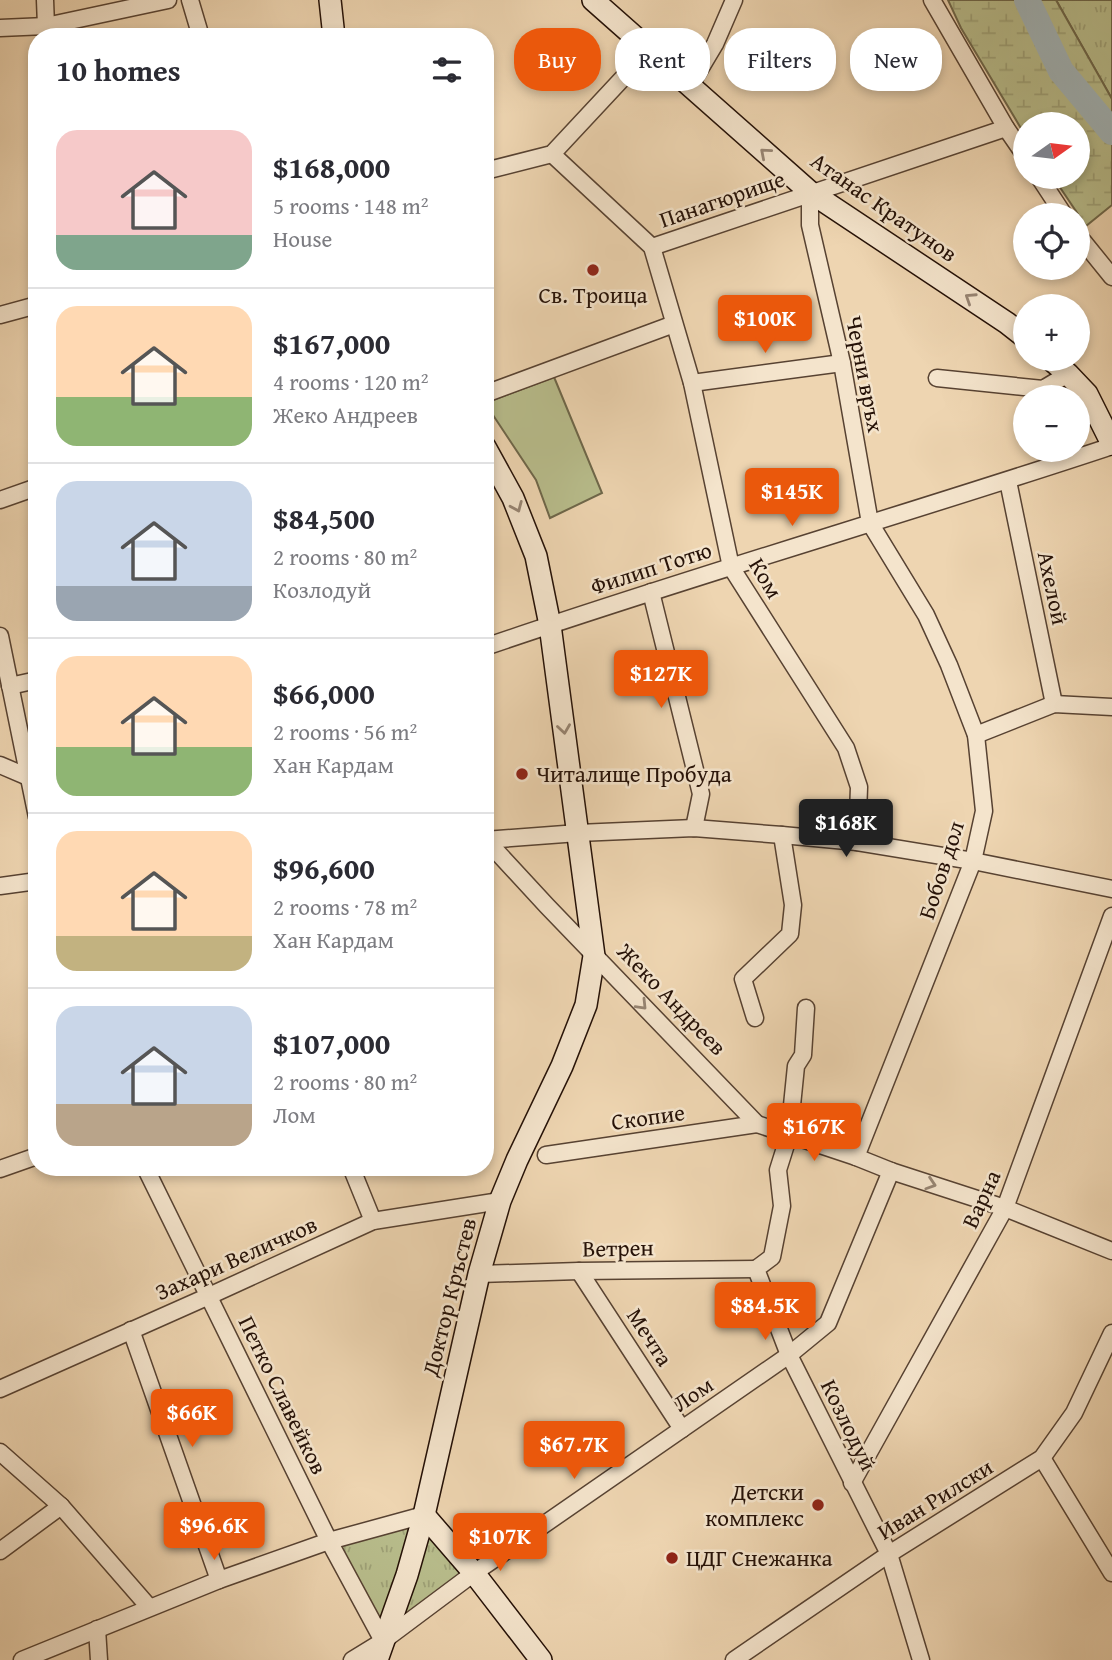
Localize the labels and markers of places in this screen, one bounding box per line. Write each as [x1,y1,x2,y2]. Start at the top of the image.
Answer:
marker: Св. Троица [585,262,601,278]
place label: Св. Троица [538,278,648,311]
pin: $100K [716,296,814,355]
pin: $145K [743,468,841,528]
pin: $127K [612,650,710,710]
place label: Читалище Пробуда [536,757,732,790]
marker: Читалище Пробуда [514,766,530,782]
pin: $168K [797,800,895,859]
pin: $167K [765,1104,863,1163]
pin: $84.5K [708,1282,822,1342]
pin: $66K [151,1390,233,1449]
pin: $67.7K [517,1422,631,1481]
place label: Детски комплекс [705,1475,804,1534]
marker: Детски комплекс [810,1497,826,1513]
pin: $96.6K [157,1502,271,1562]
pin: $107K [451,1514,549,1573]
place label: ЦДГ Снежанка [686,1541,833,1574]
marker: ЦДГ Снежанка [664,1550,680,1566]

